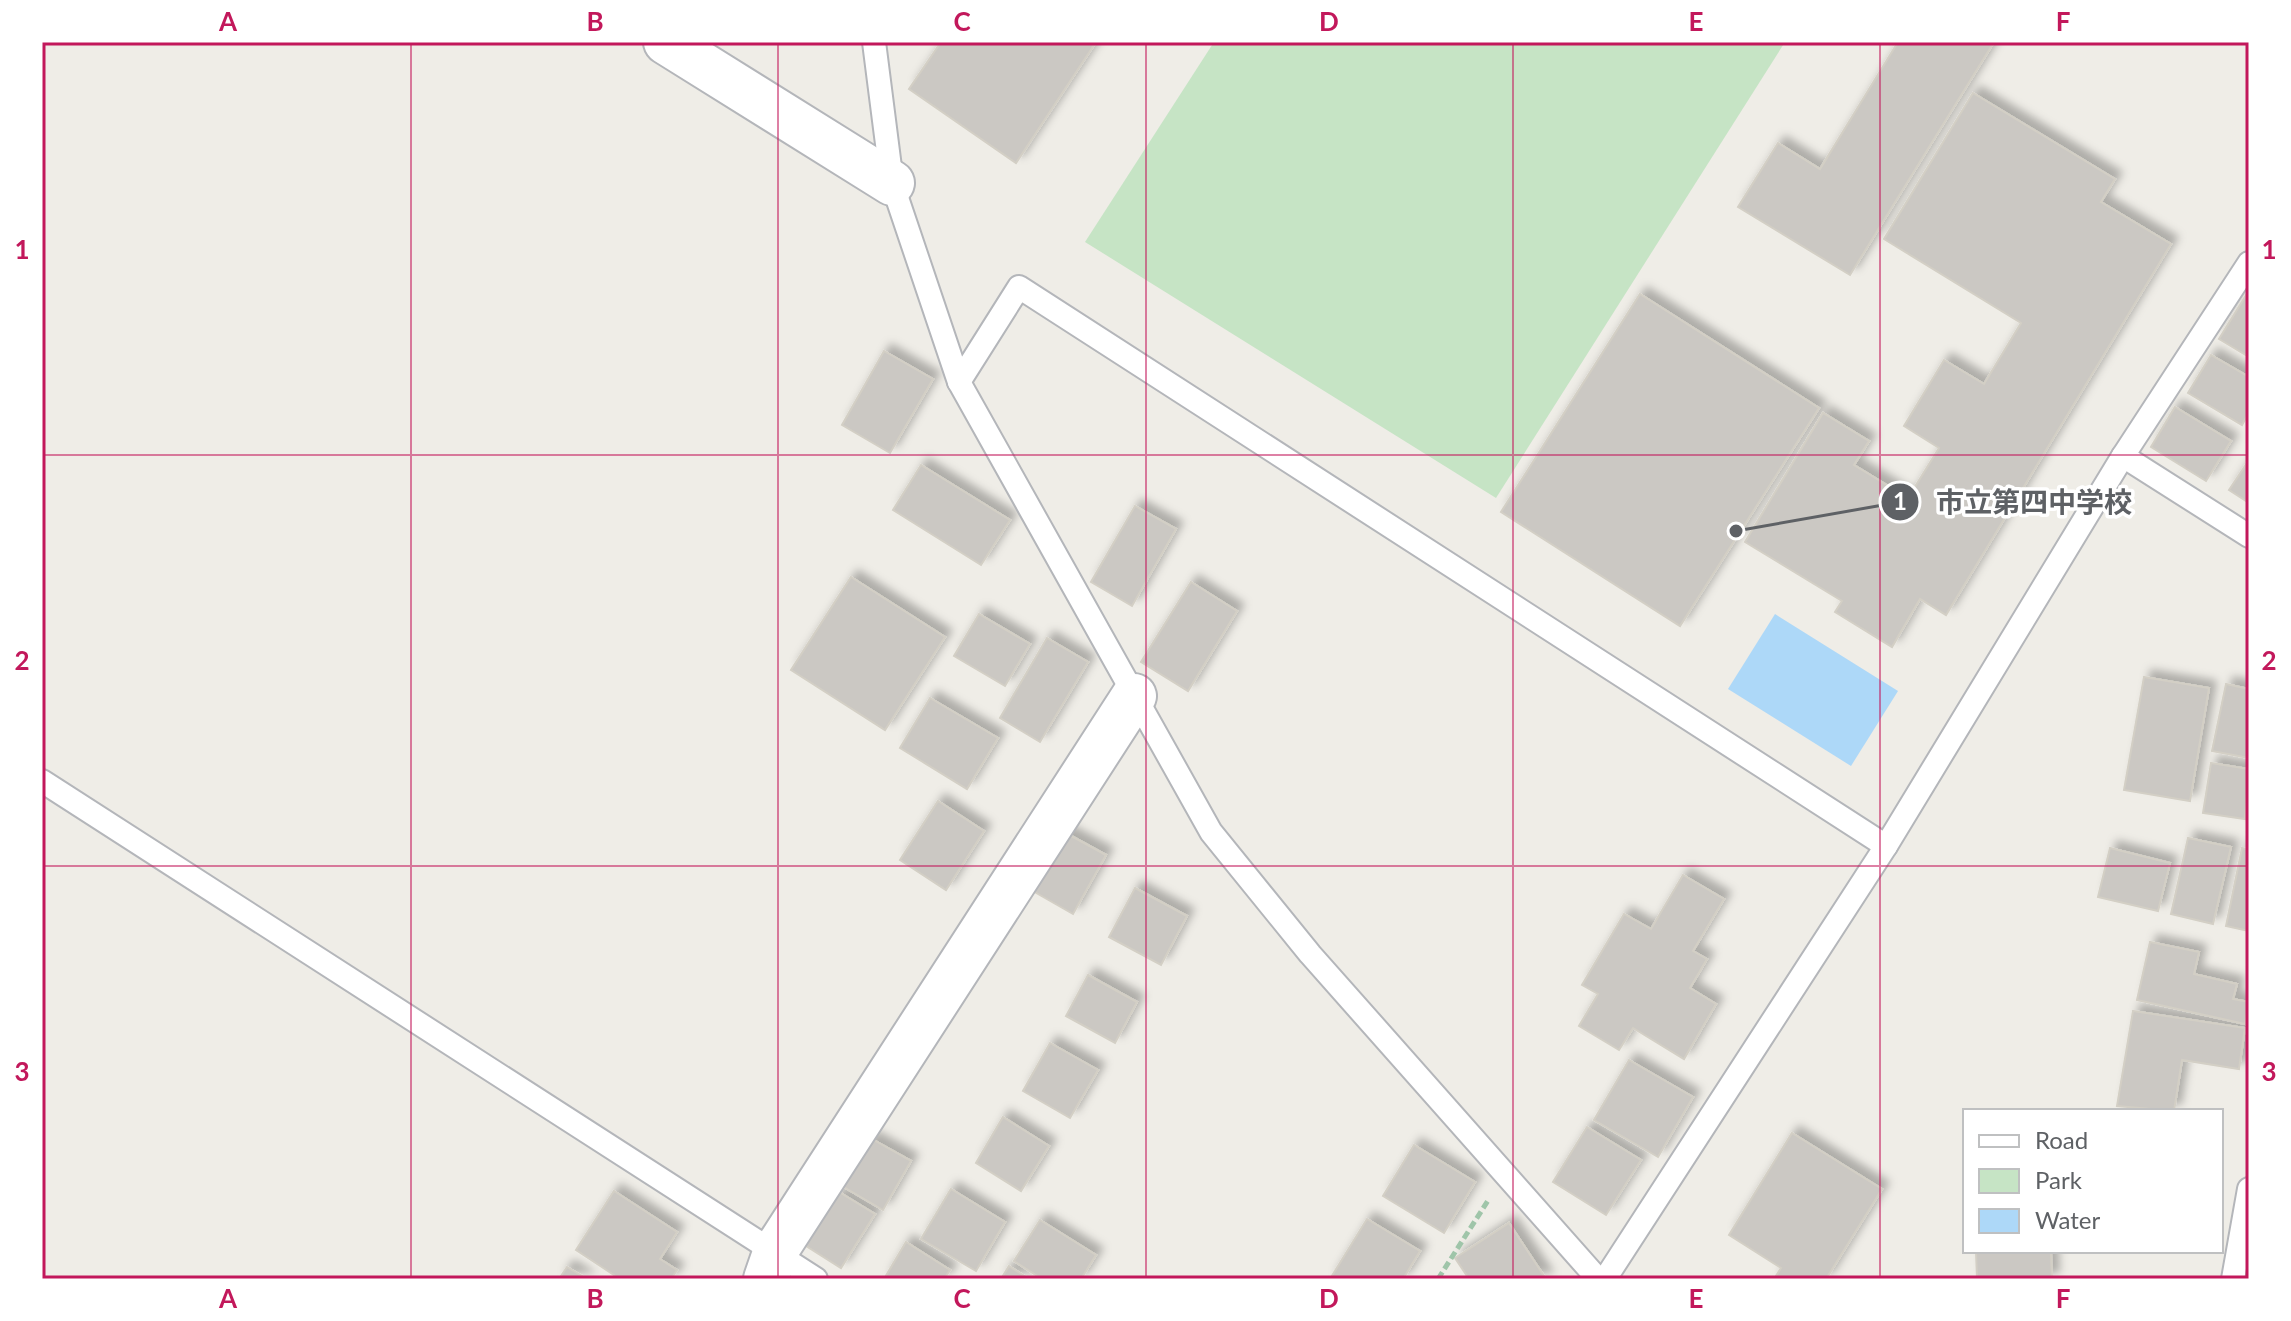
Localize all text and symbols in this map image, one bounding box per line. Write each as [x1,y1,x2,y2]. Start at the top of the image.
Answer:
text: A [218,5,238,37]
text: B [586,5,604,37]
text: C [953,5,971,37]
text: D [1319,5,1339,37]
text: E [1689,5,1703,37]
text: F [2056,5,2070,37]
text: 1 [14,233,30,265]
text: 1 [2261,233,2277,265]
callout: 市立第四中学校 [1880,476,2148,528]
text: 市立第四中学校 [1936,484,2132,518]
text: 1 [1893,486,1907,515]
text: 2 [14,644,30,676]
text: 2 [2261,644,2277,676]
text: 3 [14,1055,30,1087]
text: 3 [2261,1055,2277,1087]
legend [1963,1109,2223,1253]
text: Road [2035,1125,2088,1154]
text: Park [2035,1165,2083,1194]
text: Water [2035,1205,2100,1234]
text: A [218,1282,238,1314]
text: B [586,1282,604,1314]
text: C [953,1282,971,1314]
text: D [1319,1282,1339,1314]
text: E [1689,1282,1703,1314]
text: F [2056,1282,2070,1314]

